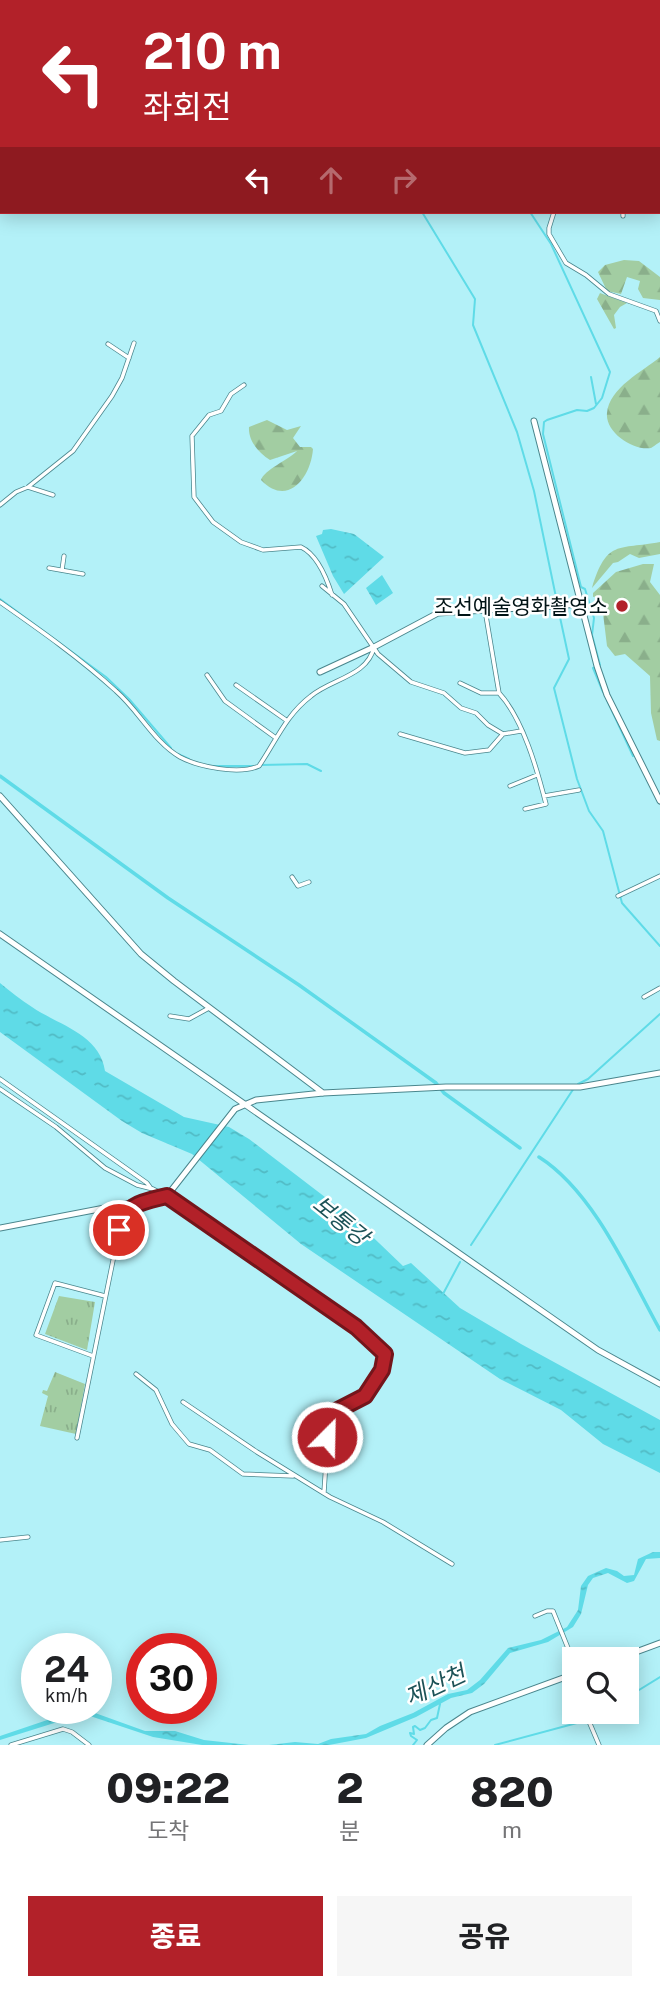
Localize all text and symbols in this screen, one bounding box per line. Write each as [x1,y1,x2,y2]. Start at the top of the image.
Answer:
text: 210 m [143,22,282,80]
icon: left [28,28,119,119]
text: 좌회전 [143,88,231,125]
icon: left [239,161,277,199]
icon: ahead [312,161,350,199]
icon: right [385,161,423,199]
place label: 조선예술영화촬영소 [434,594,608,619]
marker: 조선예술영화촬영소 [614,598,630,614]
water label: 보통강 [308,1190,376,1252]
pin [89,1200,149,1260]
icon: arrive [100,1211,138,1249]
position arrow [290,1400,364,1474]
speed limit sign: 30 [126,1633,217,1724]
map controls [562,1647,639,1724]
button: search [562,1647,639,1724]
text: 24 [44,1649,89,1690]
water label: 제산천 [401,1658,472,1711]
text: km/h [45,1685,88,1706]
text: 09:22 [106,1763,230,1812]
text: 2 [336,1763,364,1812]
text: 820 [470,1767,554,1816]
text: m [502,1816,522,1843]
text: 도착 [147,1817,189,1844]
text: 분 [339,1817,361,1844]
button: 종료 [28,1896,323,1976]
button: 공유 [337,1896,632,1976]

